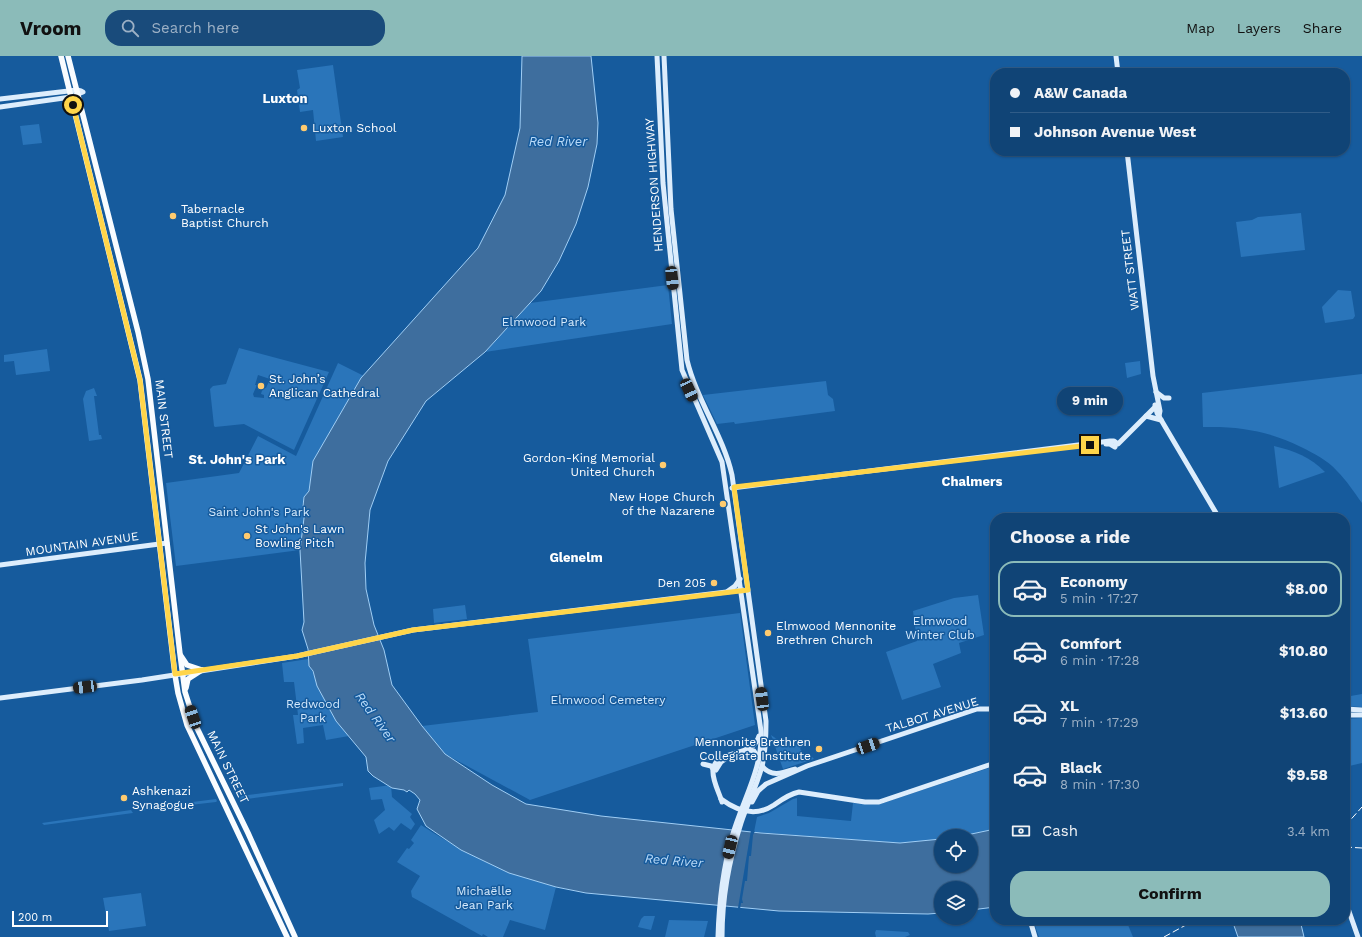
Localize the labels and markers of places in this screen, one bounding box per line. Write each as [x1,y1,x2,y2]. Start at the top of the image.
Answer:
place label: Luxton School [312,121,397,135]
marker: Luxton School [299,123,309,133]
place label: Tabernacle Baptist Church [181,202,269,230]
marker: Tabernacle Baptist Church [168,211,178,221]
place label: St. John’s Anglican Cathedral [269,372,380,400]
marker: St. John’s Anglican Cathedral [256,381,266,391]
place label: Gordon-King Memorial United Church [523,451,655,479]
marker: Gordon-King Memorial United Church [658,460,668,470]
place label: New Hope Church of the Nazarene [609,490,715,518]
marker: New Hope Church of the Nazarene [718,499,728,509]
place label: St John's Lawn Bowling Pitch [255,522,344,550]
marker: St John's Lawn Bowling Pitch [242,531,252,541]
place label: Den 205 [657,576,706,590]
marker: Den 205 [709,578,719,588]
place label: Elmwood Mennonite Brethren Church [776,619,896,647]
marker: Elmwood Mennonite Brethren Church [763,628,773,638]
place label: Mennonite Brethren Collegiate Institute [694,735,811,763]
marker: Mennonite Brethren Collegiate Institute [814,744,824,754]
place label: Ashkenazi Synagogue [132,784,194,812]
marker: Ashkenazi Synagogue [119,793,129,803]

